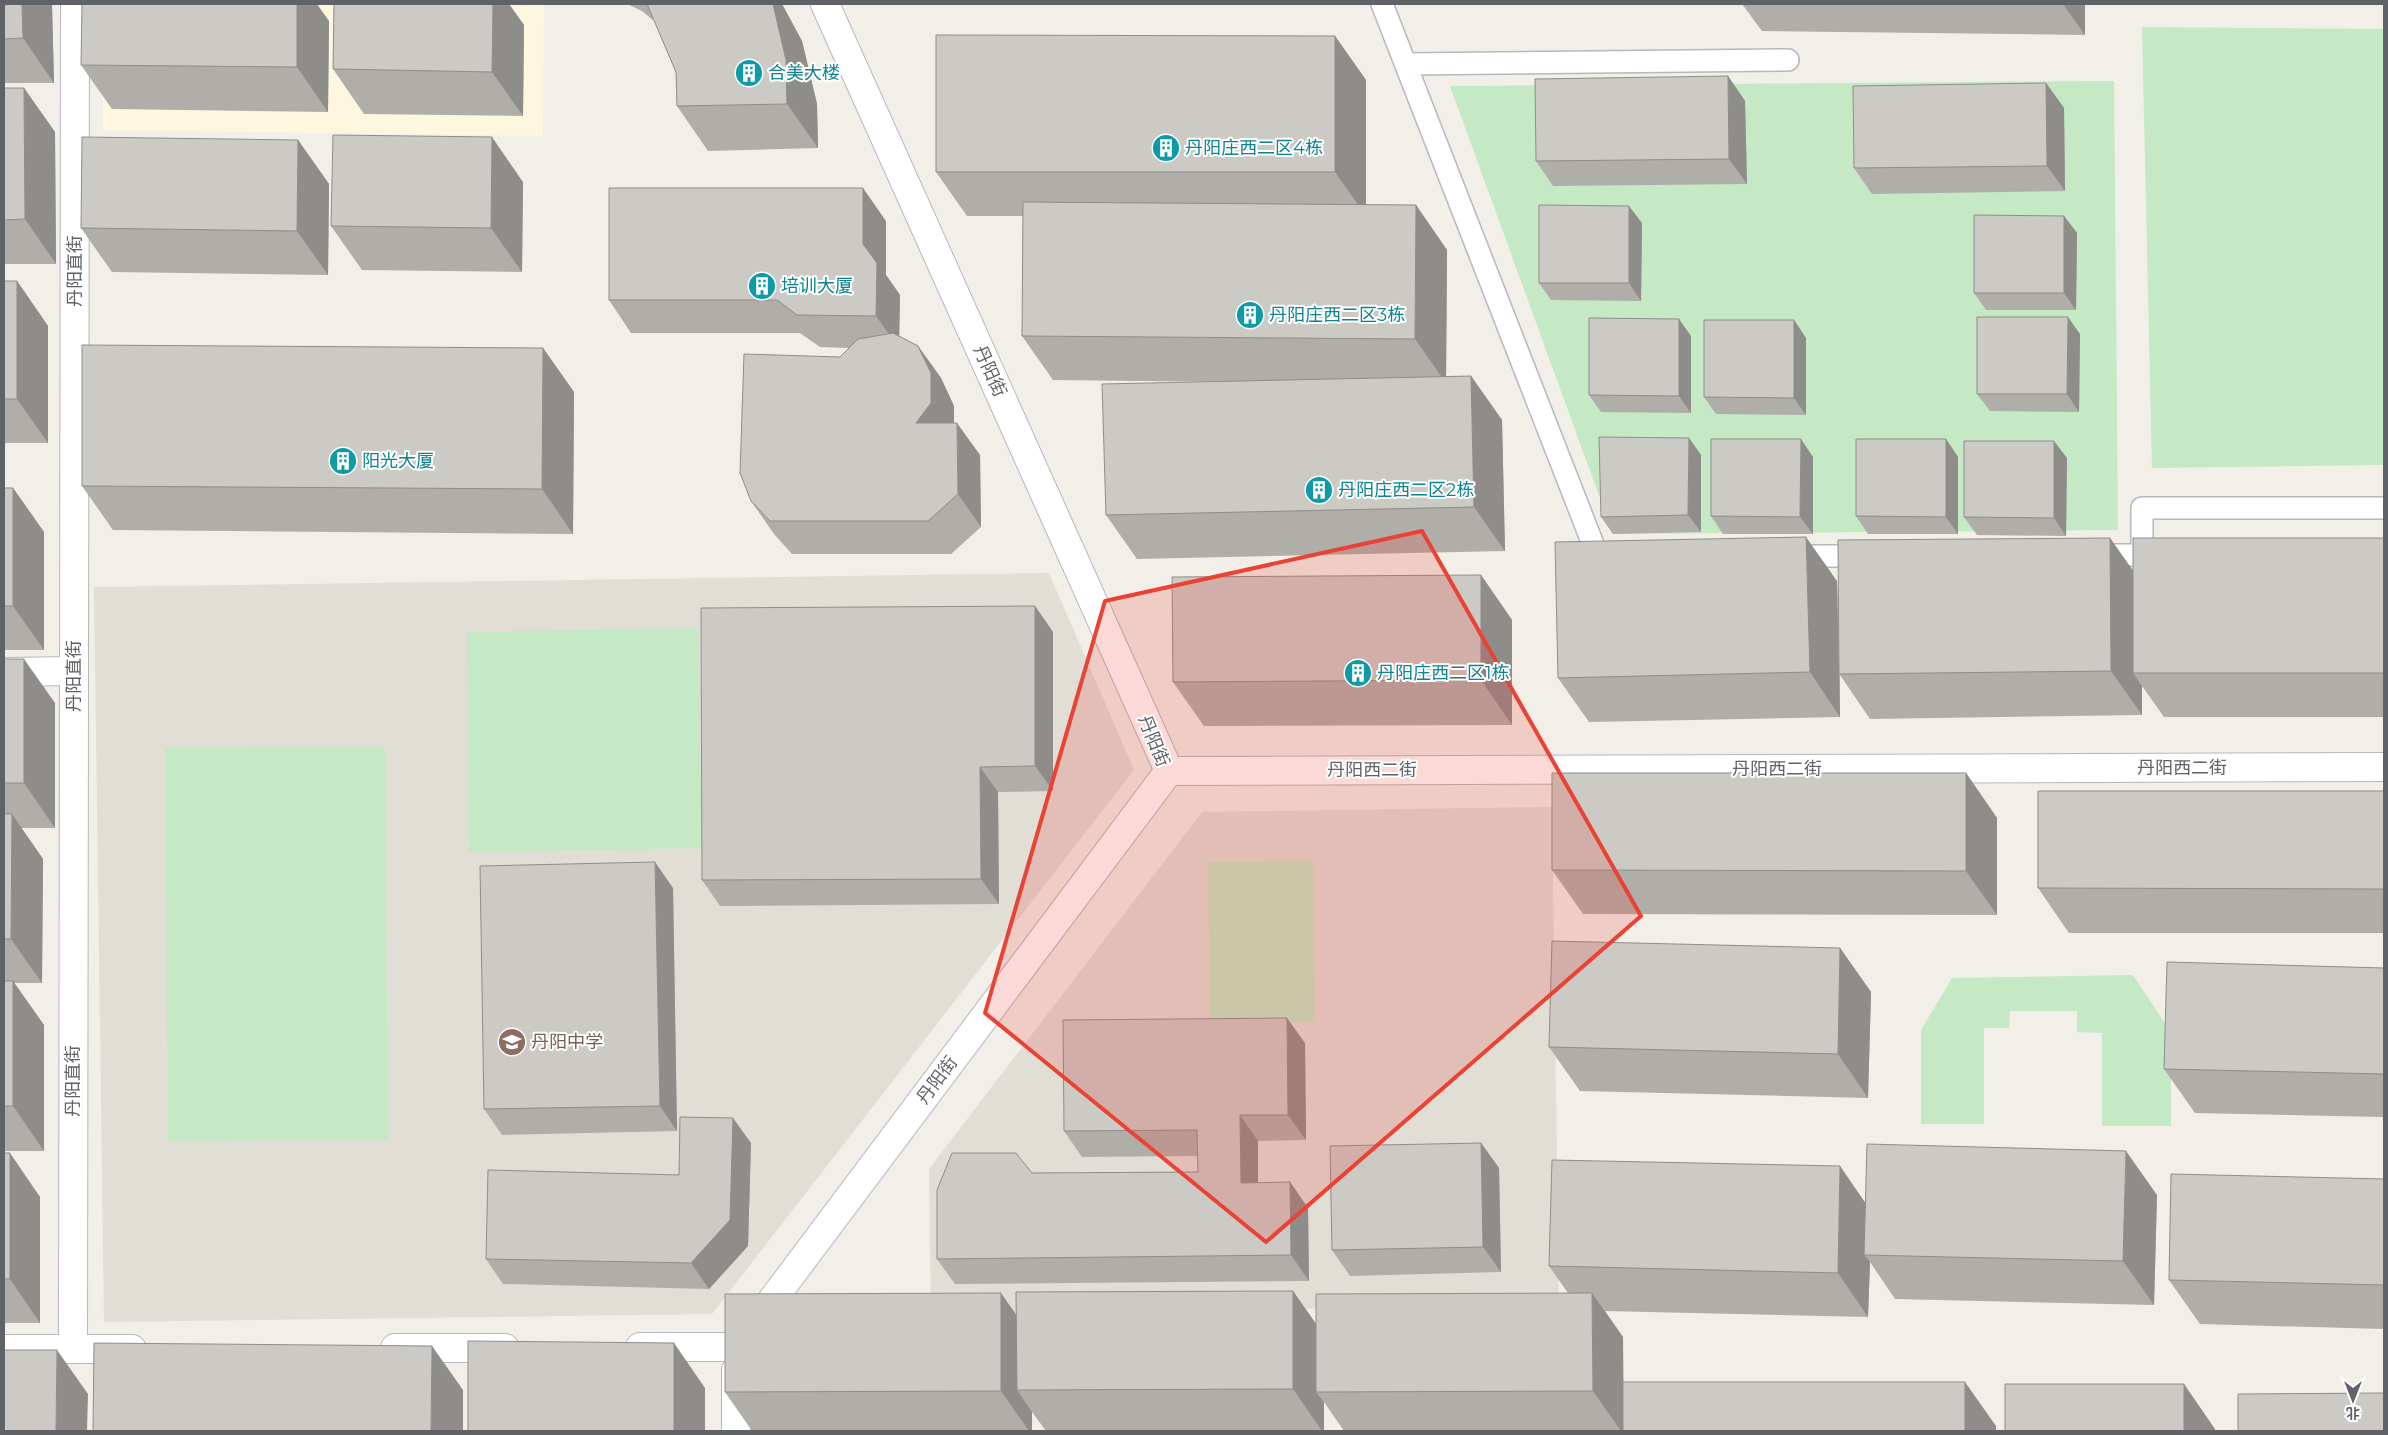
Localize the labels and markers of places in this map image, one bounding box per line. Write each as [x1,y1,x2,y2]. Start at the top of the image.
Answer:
building icon: 合美大楼 [734,58,764,88]
place label: 合美大楼 [768,62,840,84]
building icon: 丹阳庄西二区4栋 [1151,133,1181,163]
place label: 丹阳庄西二区4栋 [1185,137,1323,159]
building icon: 培训大厦 [747,271,777,301]
place label: 培训大厦 [781,275,853,297]
building icon: 丹阳庄西二区3栋 [1235,300,1265,330]
place label: 丹阳庄西二区3栋 [1269,304,1405,326]
building icon: 阳光大厦 [328,446,358,476]
place label: 阳光大厦 [362,450,434,472]
building icon: 丹阳庄西二区2栋 [1304,475,1334,505]
place label: 丹阳庄西二区2栋 [1338,479,1474,501]
building icon: 丹阳庄西二区1栋 [1343,658,1373,688]
place label: 丹阳庄西二区1栋 [1377,662,1510,684]
school or university icon: 丹阳中学 [497,1027,527,1057]
place label: 丹阳中学 [531,1031,603,1053]

